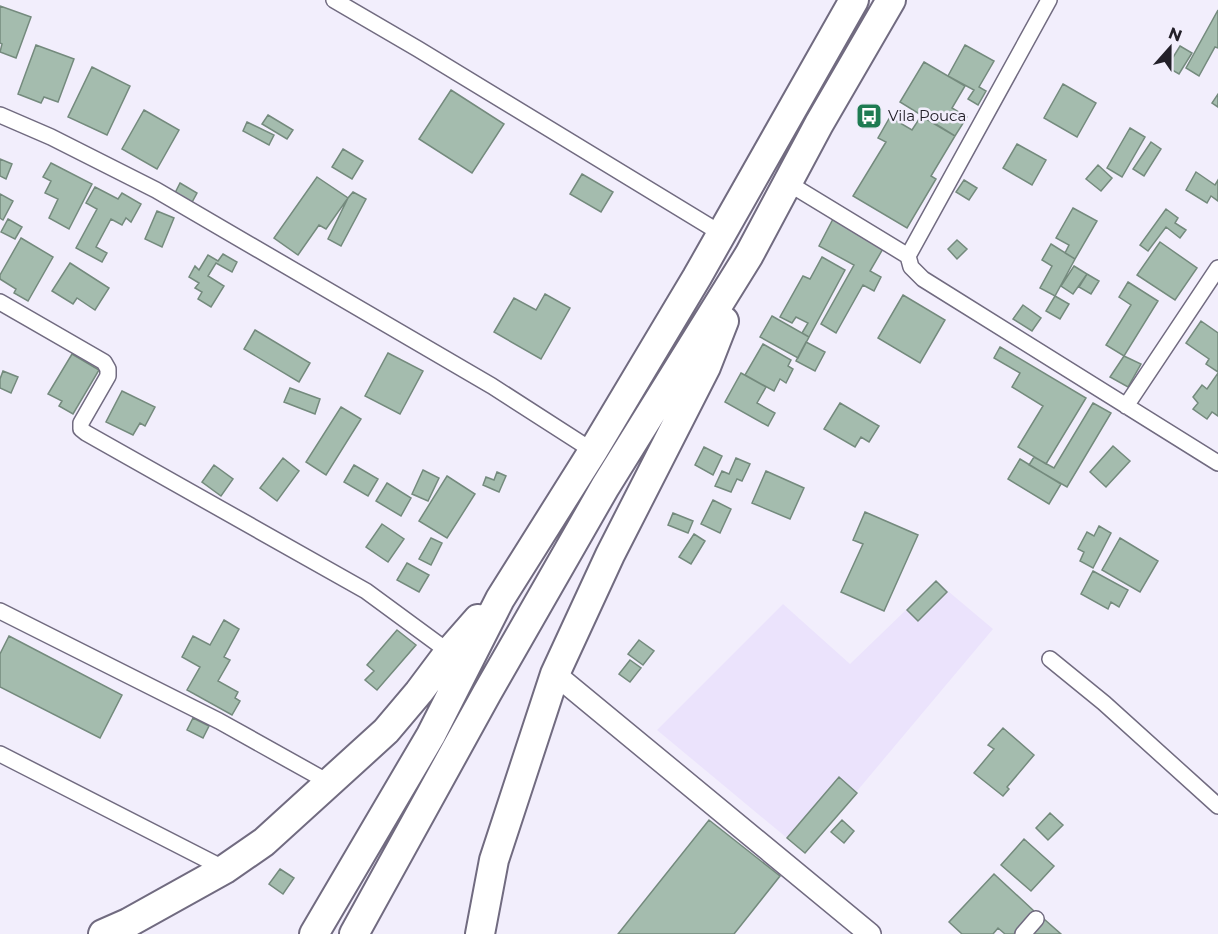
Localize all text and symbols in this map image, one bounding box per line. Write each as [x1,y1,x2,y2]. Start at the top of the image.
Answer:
north arrow [1140,18,1200,78]
text: N [1166,23,1185,46]
bus stop icon: Vila Pouca [854,101,884,131]
place label: Vila Pouca [888,106,966,125]

